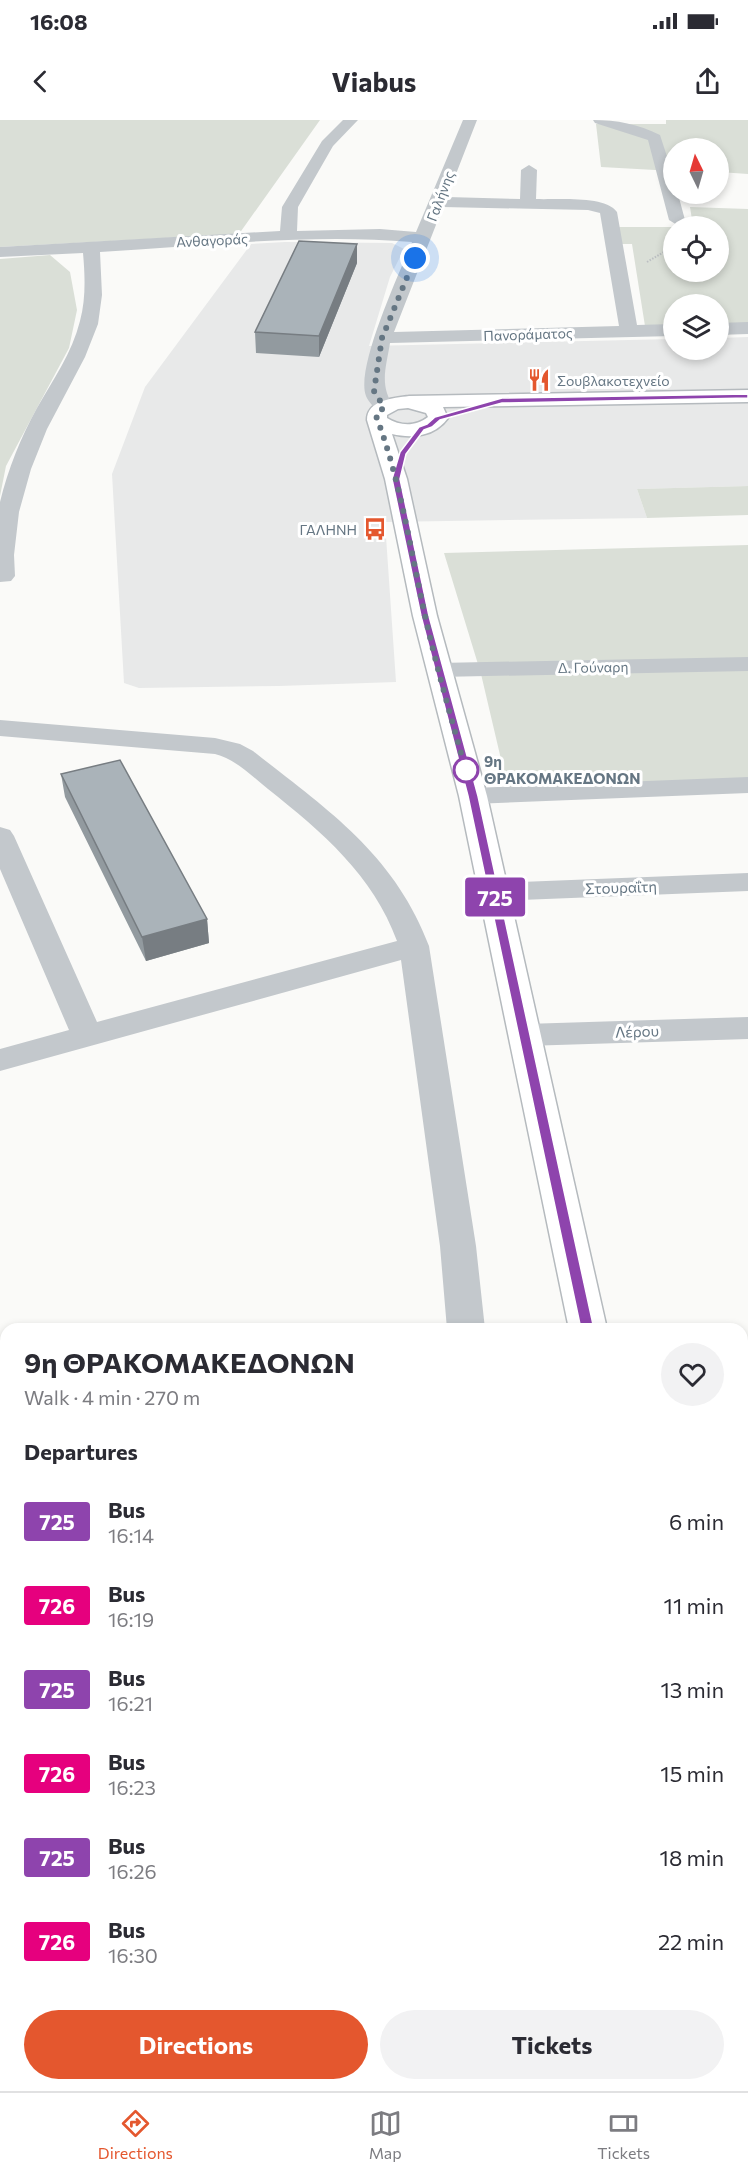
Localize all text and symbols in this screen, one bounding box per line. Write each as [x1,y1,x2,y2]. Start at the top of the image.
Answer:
text: 16:08 [30,8,88,35]
icon: back [24,65,57,98]
text: Viabus [332,65,416,98]
icon: share [691,65,724,98]
north arrow [663,138,729,204]
map controls [663,138,729,360]
street label: Γαλήνης [423,168,457,224]
button: locate [663,216,729,282]
street label: Ανθαγοράς [176,230,248,250]
your location [400,243,430,273]
button: layers [663,294,729,360]
street label: Πανοράματος [483,324,573,344]
restaurant icon: Σουβλακοτεχνείο [526,367,552,393]
place label: Σουβλακοτεχνείο [557,372,670,389]
bus stop icon: ΓΑΛΗΝΗ [362,516,388,542]
place label: ΓΑΛΗΝΗ [299,521,357,538]
street label: Δ. Γούναρη [557,658,629,676]
place label: 9η ΘΡΑΚΟΜΑΚΕΔΟΝΩΝ [484,752,640,787]
marker: 9η ΘΡΑΚΟΜΑΚΕΔΟΝΩΝ [453,757,479,783]
street label: Στουραΐτη [585,877,657,897]
line badge: 725 [460,878,530,916]
text: 725 [477,885,513,910]
street label: Λέρου [615,1021,659,1041]
button: heart [661,1343,724,1406]
text: 9η ΘΡΑΚΟΜΑΚΕΔΟΝΩΝ [24,1345,355,1379]
text: Walk · 4 min · 270 m [24,1385,200,1409]
text: Departures [24,1438,138,1465]
text: Bus [108,1496,145,1523]
text: 6 min [669,1508,724,1535]
text: 725 [39,1509,75,1534]
text: 16:14 [108,1523,154,1547]
text: Bus [108,1580,145,1607]
text: 11 min [664,1592,724,1619]
text: 726 [39,1593,75,1618]
text: 16:19 [108,1607,154,1631]
text: Bus [108,1664,145,1691]
text: 13 min [660,1676,724,1703]
text: 725 [39,1677,75,1702]
text: 16:21 [108,1691,153,1715]
text: Bus [108,1748,145,1775]
text: 15 min [660,1760,724,1787]
text: 726 [39,1761,75,1786]
text: 16:23 [108,1775,156,1799]
text: Bus [108,1832,145,1859]
text: 18 min [660,1844,724,1871]
text: 725 [39,1845,75,1870]
text: 16:26 [108,1859,157,1883]
text: Bus [108,1916,145,1943]
text: 22 min [658,1928,724,1955]
text: 726 [39,1929,75,1954]
text: 16:30 [108,1943,158,1967]
button: Directions [24,2010,368,2079]
button: Tickets [380,2010,724,2079]
tab: Directions [98,2107,173,2162]
tab: Map [369,2107,402,2162]
tab: Tickets [597,2107,650,2162]

